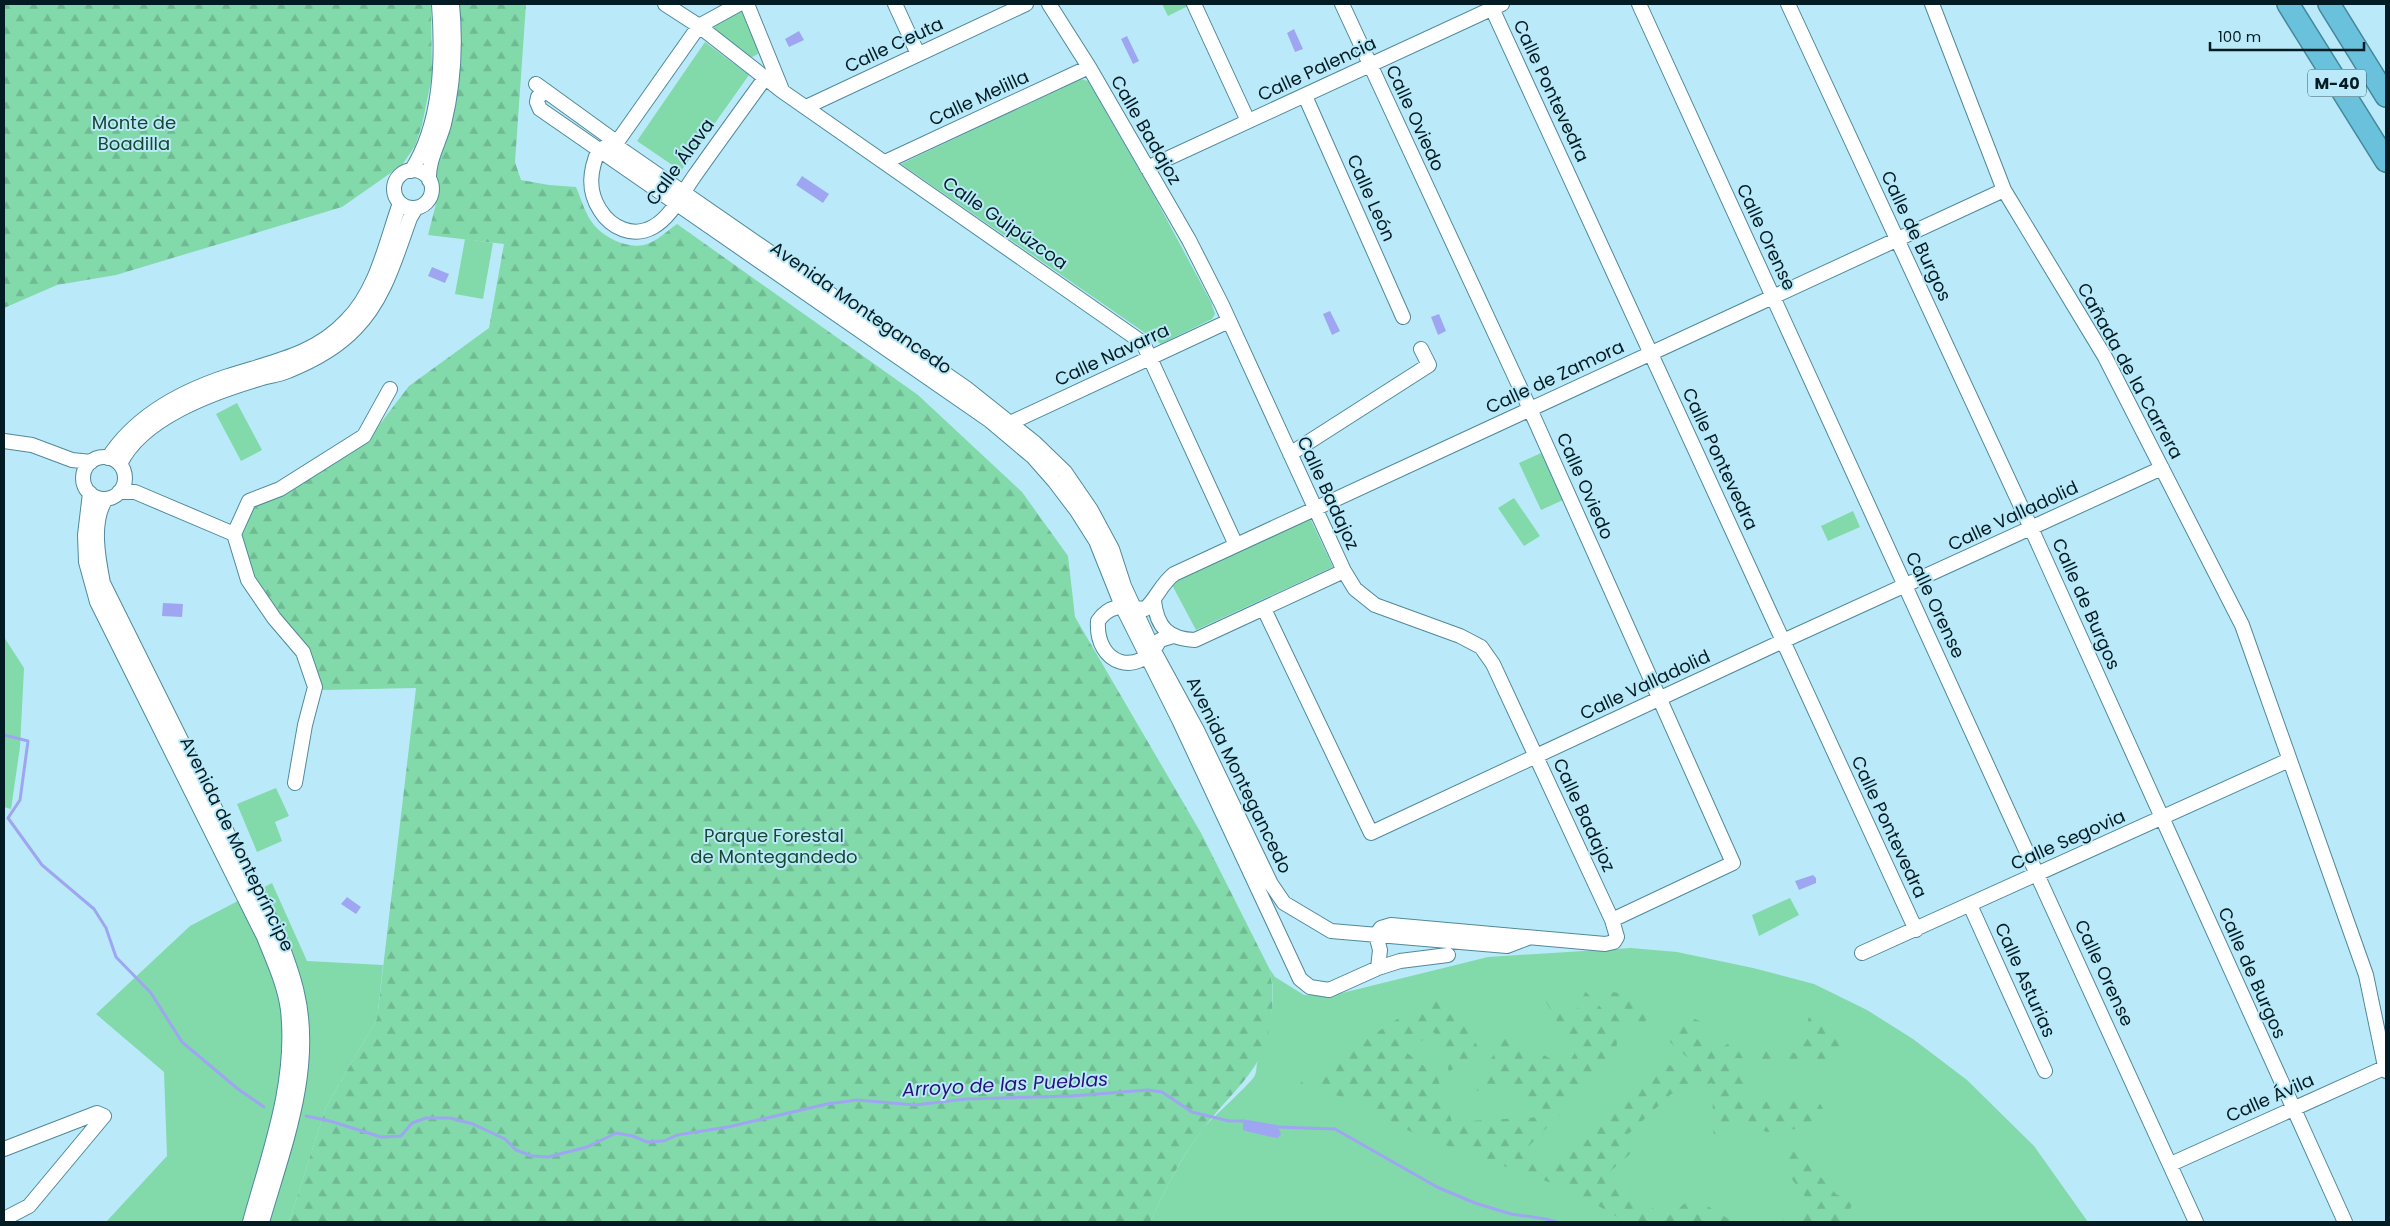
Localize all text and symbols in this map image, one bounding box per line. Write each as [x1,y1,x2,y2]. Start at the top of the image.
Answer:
street label: Calle Ceuta [840,11,947,78]
street label: Calle Pontevedra [1508,16,1595,166]
scale bar [2210,20,2364,52]
text: 100 m [2218,26,2261,47]
street label: Calle Palencia [1253,30,1380,107]
street label: Calle Oviedo [1380,61,1451,175]
street label: Calle Melilla [925,64,1033,132]
street label: Calle Badajoz [1105,70,1188,189]
road number: M-40 [2308,70,2366,96]
park label: Monte de Boadilla [92,110,176,156]
street label: Calle Álava [640,113,720,210]
street label: Calle León [1341,150,1402,245]
street label: Calle de Burgos [1875,166,1958,305]
street label: Calle Guipúzcoa [938,170,1073,275]
street label: Calle Orense [1731,179,1802,294]
street label: Avenida Montegancedo [766,235,957,380]
street label: Cañada de la Carrera [2072,278,2189,463]
street label: Calle Navarra [1051,317,1173,392]
street label: Calle de Zamora [1482,334,1628,420]
street label: Calle Pontevedra [1677,384,1764,534]
street label: Calle Oviedo [1551,428,1620,543]
street label: Calle Badajoz [1291,432,1366,554]
street label: Calle Valladolid [1944,474,2082,557]
street label: Calle de Burgos [2046,534,2127,673]
street label: Calle Orense [1900,547,1971,662]
street label: Calle Valladolid [1576,643,1714,726]
street label: Avenida Montegancedo [1181,672,1298,877]
street label: Avenida de Montepríncipe [174,732,300,955]
street label: Calle Pontevedra [1846,752,1933,902]
street label: Calle Badajoz [1547,754,1622,876]
street label: Calle Segovia [2007,803,2129,876]
park label: Parque Forestal de Montegandedo [690,823,858,869]
street label: Calle de Burgos [2212,903,2293,1042]
street label: Calle Orense [2069,915,2140,1030]
street label: Calle Asturias [1989,918,2062,1041]
water label: Arroyo de las Pueblas [900,1066,1109,1103]
street label: Calle Ávila [2222,1067,2318,1128]

